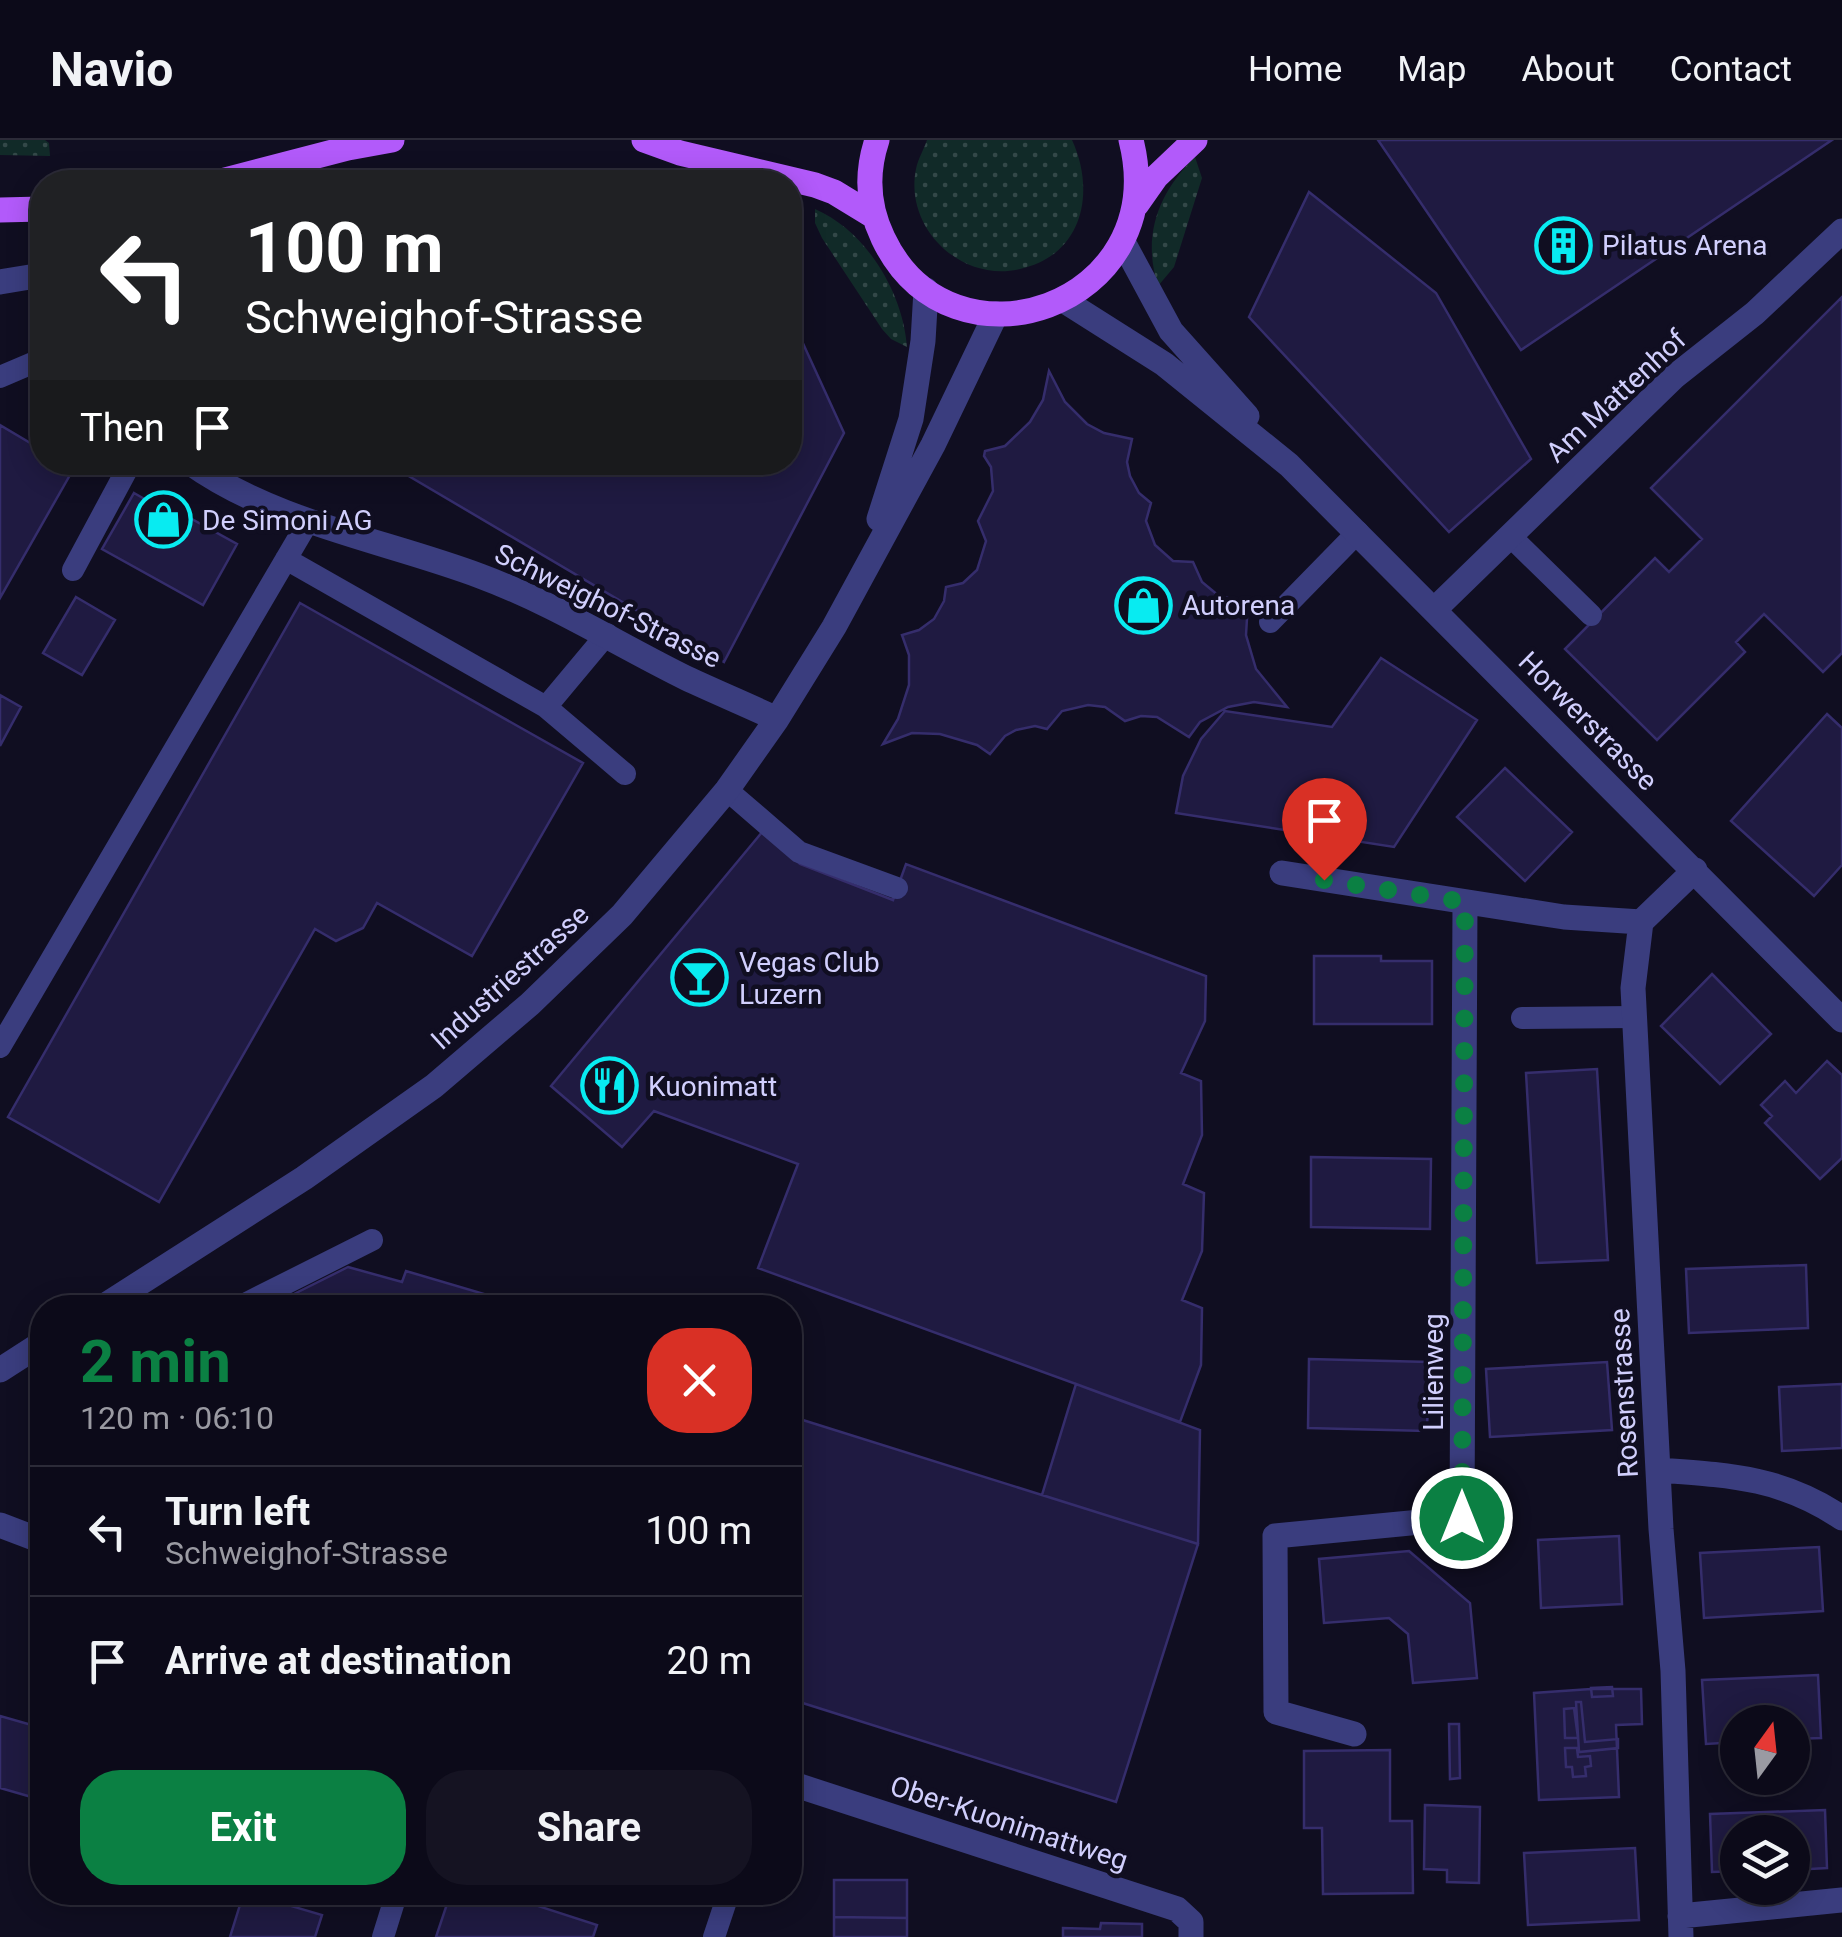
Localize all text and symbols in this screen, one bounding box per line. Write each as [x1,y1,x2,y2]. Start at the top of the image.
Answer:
text: Navio [50,41,173,98]
text: Home [1248,49,1342,90]
text: Map [1397,49,1466,90]
text: About [1521,49,1615,90]
text: Contact [1670,49,1792,90]
text: 100 m [245,207,444,289]
icon: left [80,210,210,340]
building icon: Pilatus Arena [1533,215,1593,275]
place label: Pilatus Arena [1602,229,1768,262]
text: Schweighof-Strasse [245,291,643,344]
street label: Am Mattenhof [1539,323,1693,469]
icon: arrive [185,400,240,455]
text: Then [80,406,165,450]
shop icon: De Simoni AG [133,490,193,550]
place label: De Simoni AG [202,504,373,537]
street label: Schweighof-Strasse [489,537,727,675]
shop icon: Autorena [1113,575,1173,635]
place label: Autorena [1182,589,1295,622]
street label: Horwerstrasse [1512,645,1664,797]
pin [1282,778,1367,881]
icon: arrive [1297,793,1352,848]
street label: Industriestrasse [424,898,596,1056]
place label: Vegas Club Luzern [739,946,880,1011]
bar icon: Vegas Club Luzern [670,948,730,1008]
restaurant icon: Kuonimatt [579,1056,639,1116]
place label: Kuonimatt [648,1070,777,1103]
street label: Rosenstrasse [1603,1307,1645,1479]
street label: Lilienweg [1417,1313,1450,1431]
text: 2 min [80,1326,231,1397]
button: close [647,1328,752,1433]
text: 120 m · 06:10 [80,1399,274,1437]
position arrow [1410,1466,1514,1570]
text: Turn left [165,1490,310,1534]
icon: left [80,1504,135,1559]
text: 100 m [645,1509,752,1553]
text: Schweighof-Strasse [165,1534,448,1572]
icon: arrive [80,1634,135,1689]
text: Arrive at destination [165,1639,512,1683]
text: 20 m [667,1639,752,1683]
north arrow [1720,1705,1810,1795]
map controls [1720,1705,1810,1905]
street label: Ober-Kuonimattweg [886,1769,1132,1877]
button: Exit [80,1770,406,1885]
button: Share [426,1770,752,1885]
button: layers [1720,1815,1810,1905]

